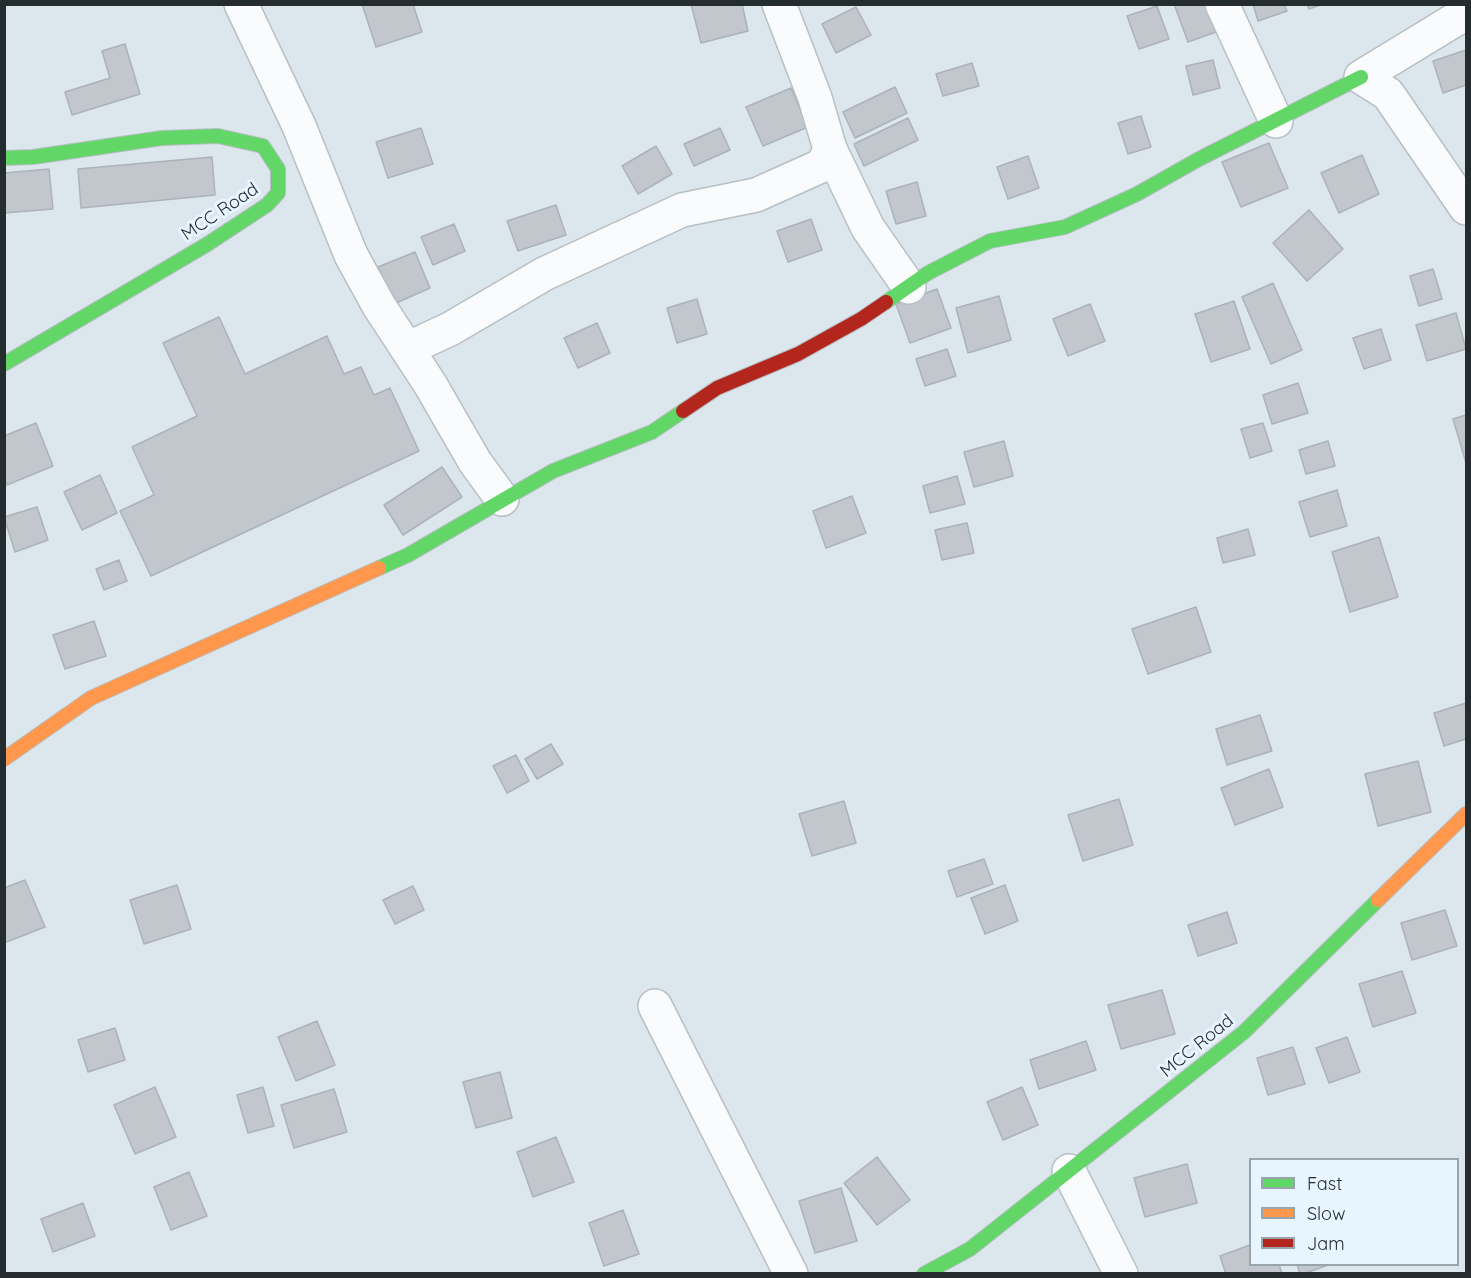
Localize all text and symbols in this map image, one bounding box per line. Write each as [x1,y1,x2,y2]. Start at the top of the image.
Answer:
street label: MCC Road [177,178,263,246]
street label: MCC Road [1156,1010,1238,1082]
legend [1249,1158,1459,1266]
text: Fast [1307,1172,1342,1195]
text: Slow [1307,1202,1345,1225]
text: Jam [1307,1232,1345,1255]

